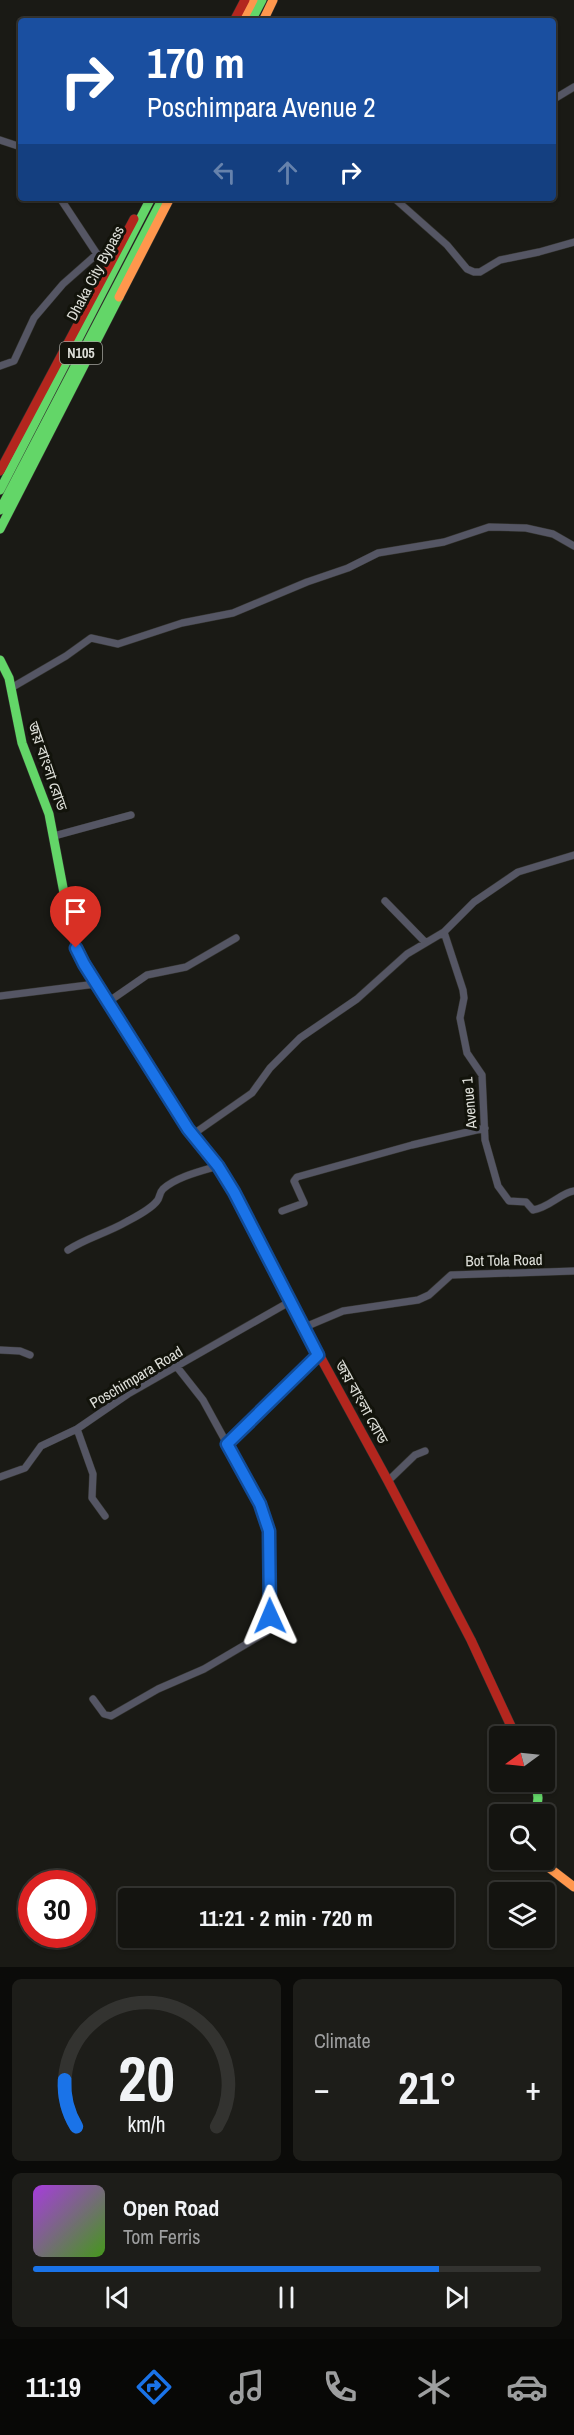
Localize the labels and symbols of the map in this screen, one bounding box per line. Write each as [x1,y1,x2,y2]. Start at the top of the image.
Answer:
street label: Dhaka City Bypass [61,222,129,324]
road number: N105 [60,342,102,364]
street label: জয় বাংলা রোড [23,718,73,814]
pin [50,886,101,948]
street label: Avenue 1 [456,1076,482,1131]
street label: Bot Tola Road [465,1249,543,1271]
street label: Poschimpara Road [85,1341,187,1413]
street label: জয় বাংলা রোড [330,1356,394,1448]
position arrow [238,1584,302,1648]
north arrow [489,1726,555,1792]
speed limit sign: 30 [18,1870,96,1948]

